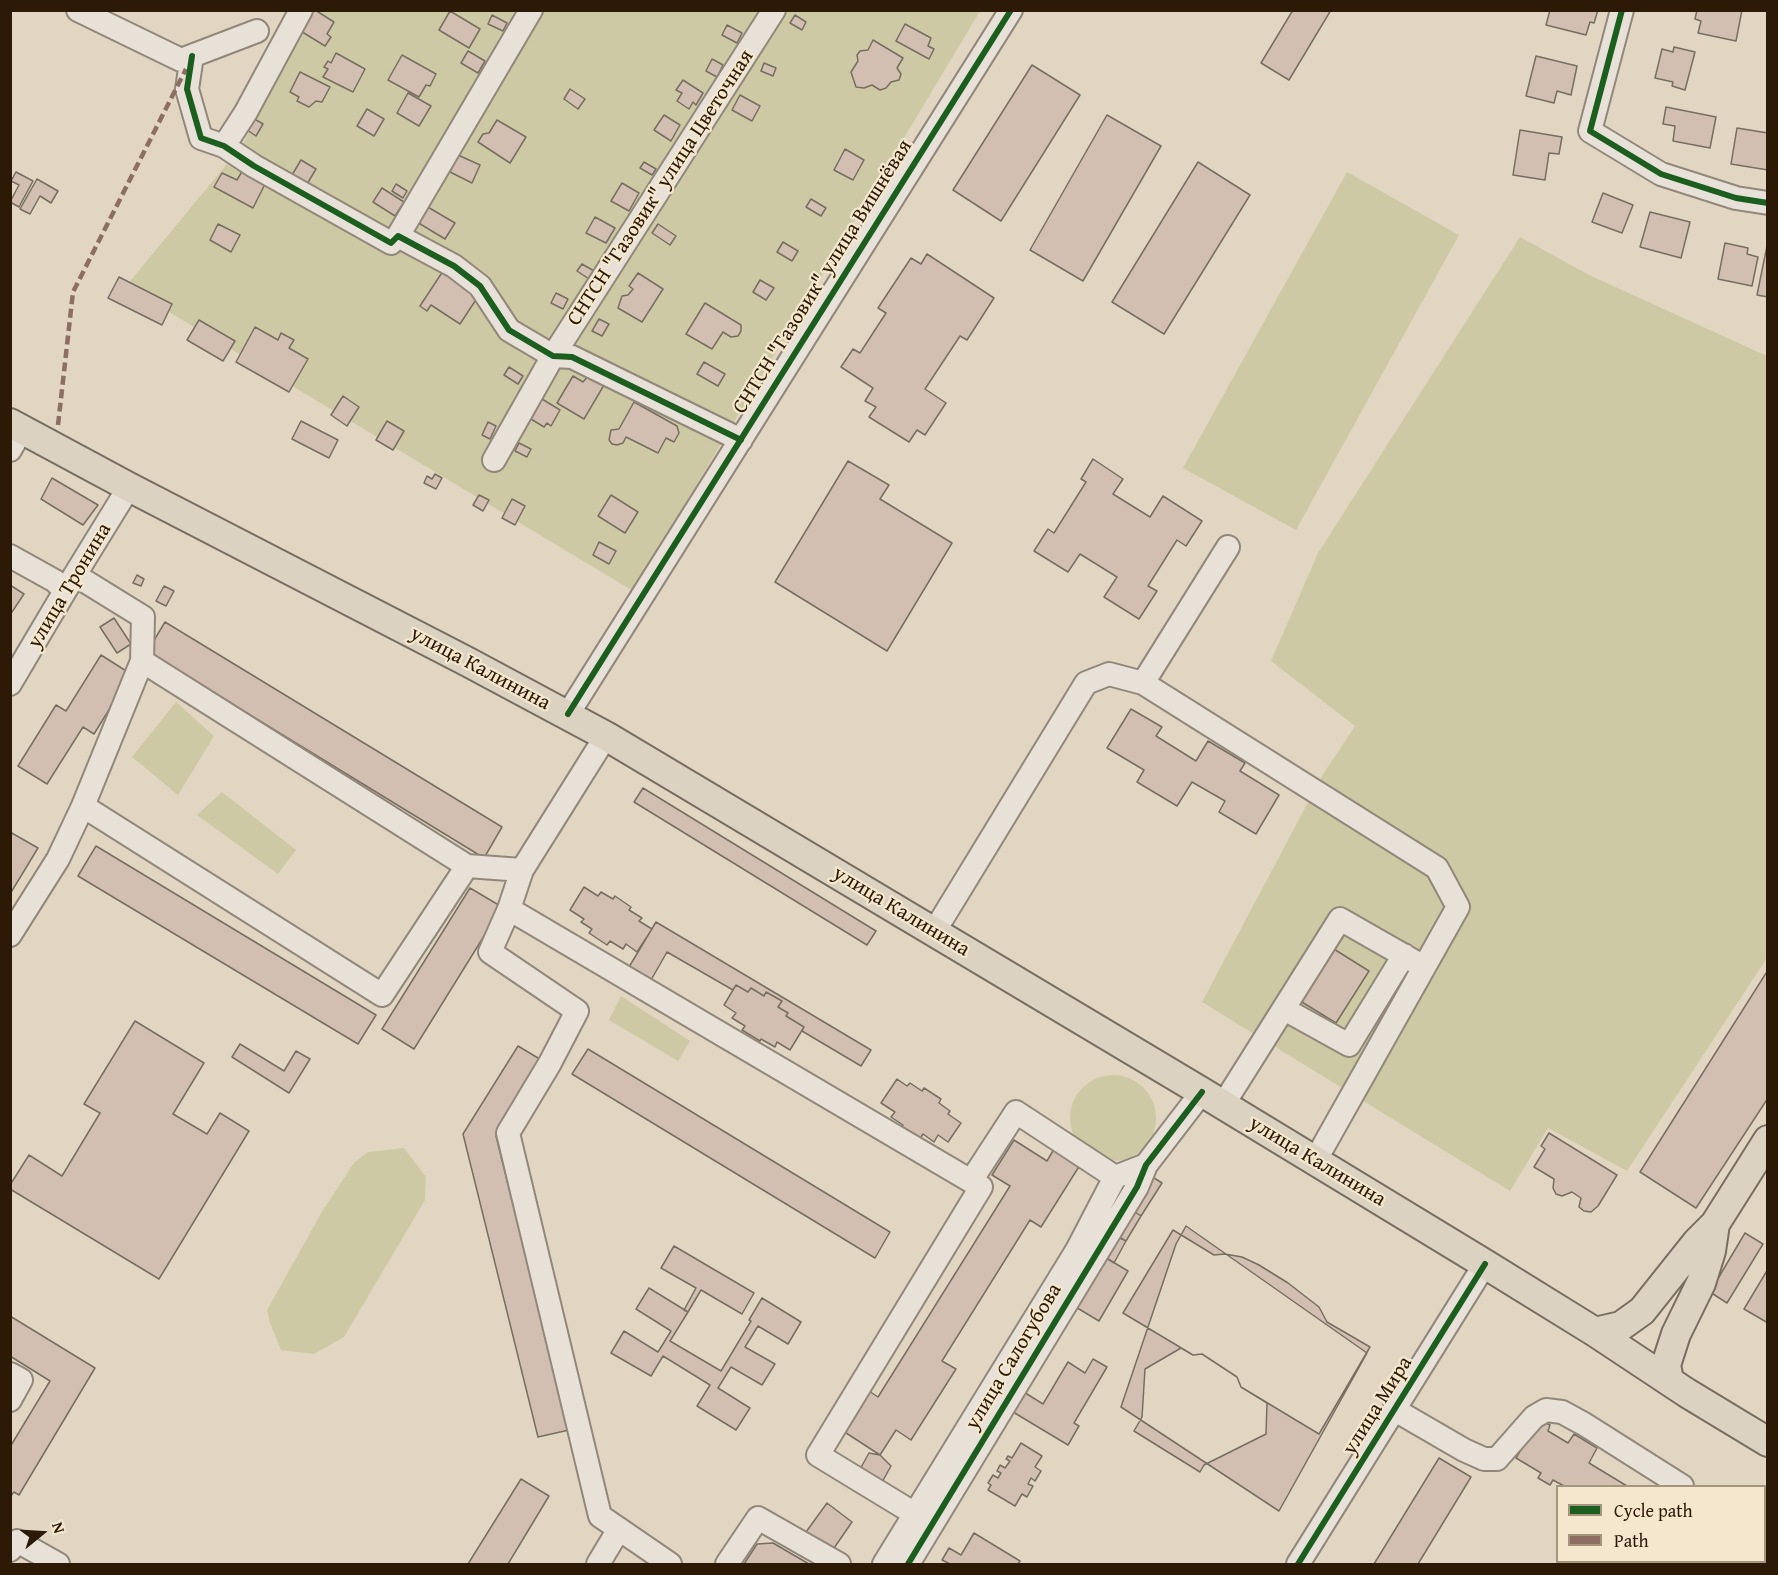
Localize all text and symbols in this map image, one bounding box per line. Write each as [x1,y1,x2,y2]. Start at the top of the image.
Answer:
street label: СНТСН "Газовик" улица Цветочная [562,45,760,331]
street label: СНТСН "Газовик" улица Вишнёвая [728,135,918,419]
street label: улица Тронина [23,519,117,653]
street label: улица Калинина [406,621,554,717]
street label: улица Калинина [828,861,974,963]
street label: улица Калинина [1244,1111,1390,1213]
street label: улица Салогубова [960,1279,1068,1435]
street label: улица Мира [1338,1352,1418,1460]
legend [1556,1485,1766,1563]
text: Cycle path [1614,1497,1693,1524]
north arrow [12,1503,72,1563]
text: N [46,1519,72,1536]
text: Path [1614,1527,1649,1554]

